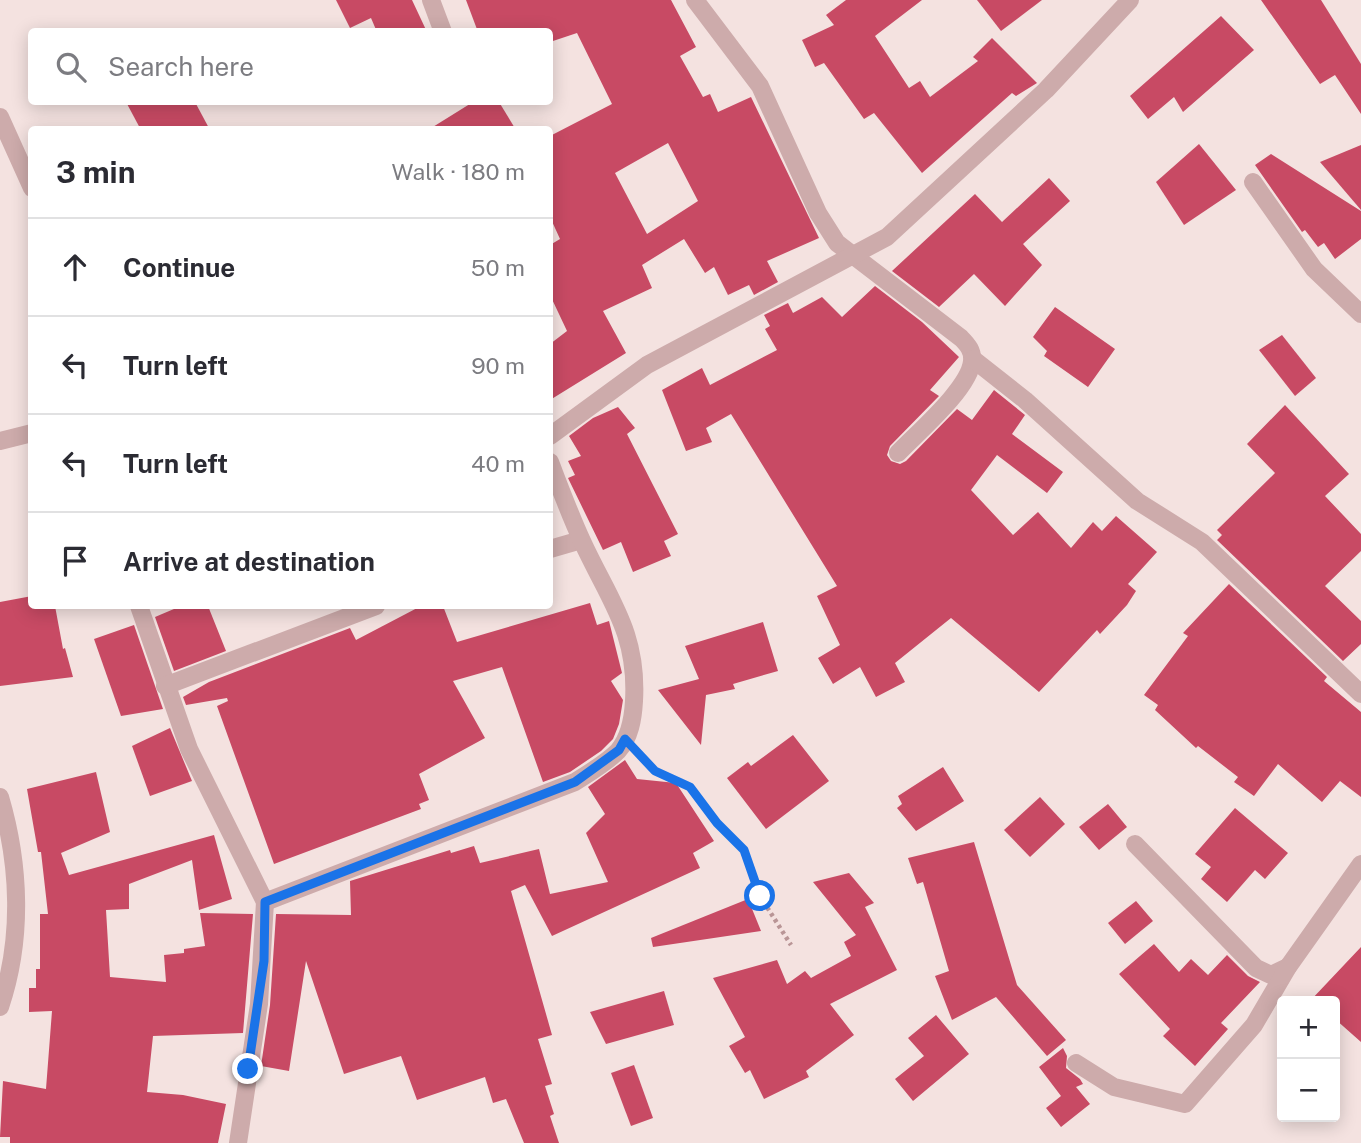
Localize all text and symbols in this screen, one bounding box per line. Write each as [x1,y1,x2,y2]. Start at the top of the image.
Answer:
search box [28,28,553,105]
icon: search [52,48,90,86]
text: Search here [108,51,254,82]
text: 3 min [56,154,135,190]
text: Walk · 180 m [392,158,525,185]
icon: ahead [56,248,94,286]
text: Continue [123,252,235,283]
text: 50 m [471,254,525,281]
icon: left [56,346,94,384]
text: Turn left [123,350,228,381]
text: 90 m [471,352,525,379]
icon: left [56,444,94,482]
text: Turn left [123,448,228,479]
text: 40 m [471,450,525,477]
icon: arrive [56,542,94,580]
text: Arrive at destination [123,546,375,577]
route start [744,880,775,911]
map controls [1277,996,1340,1122]
button: + [1277,996,1340,1059]
route end [232,1053,263,1084]
button: − [1277,1059,1340,1122]

